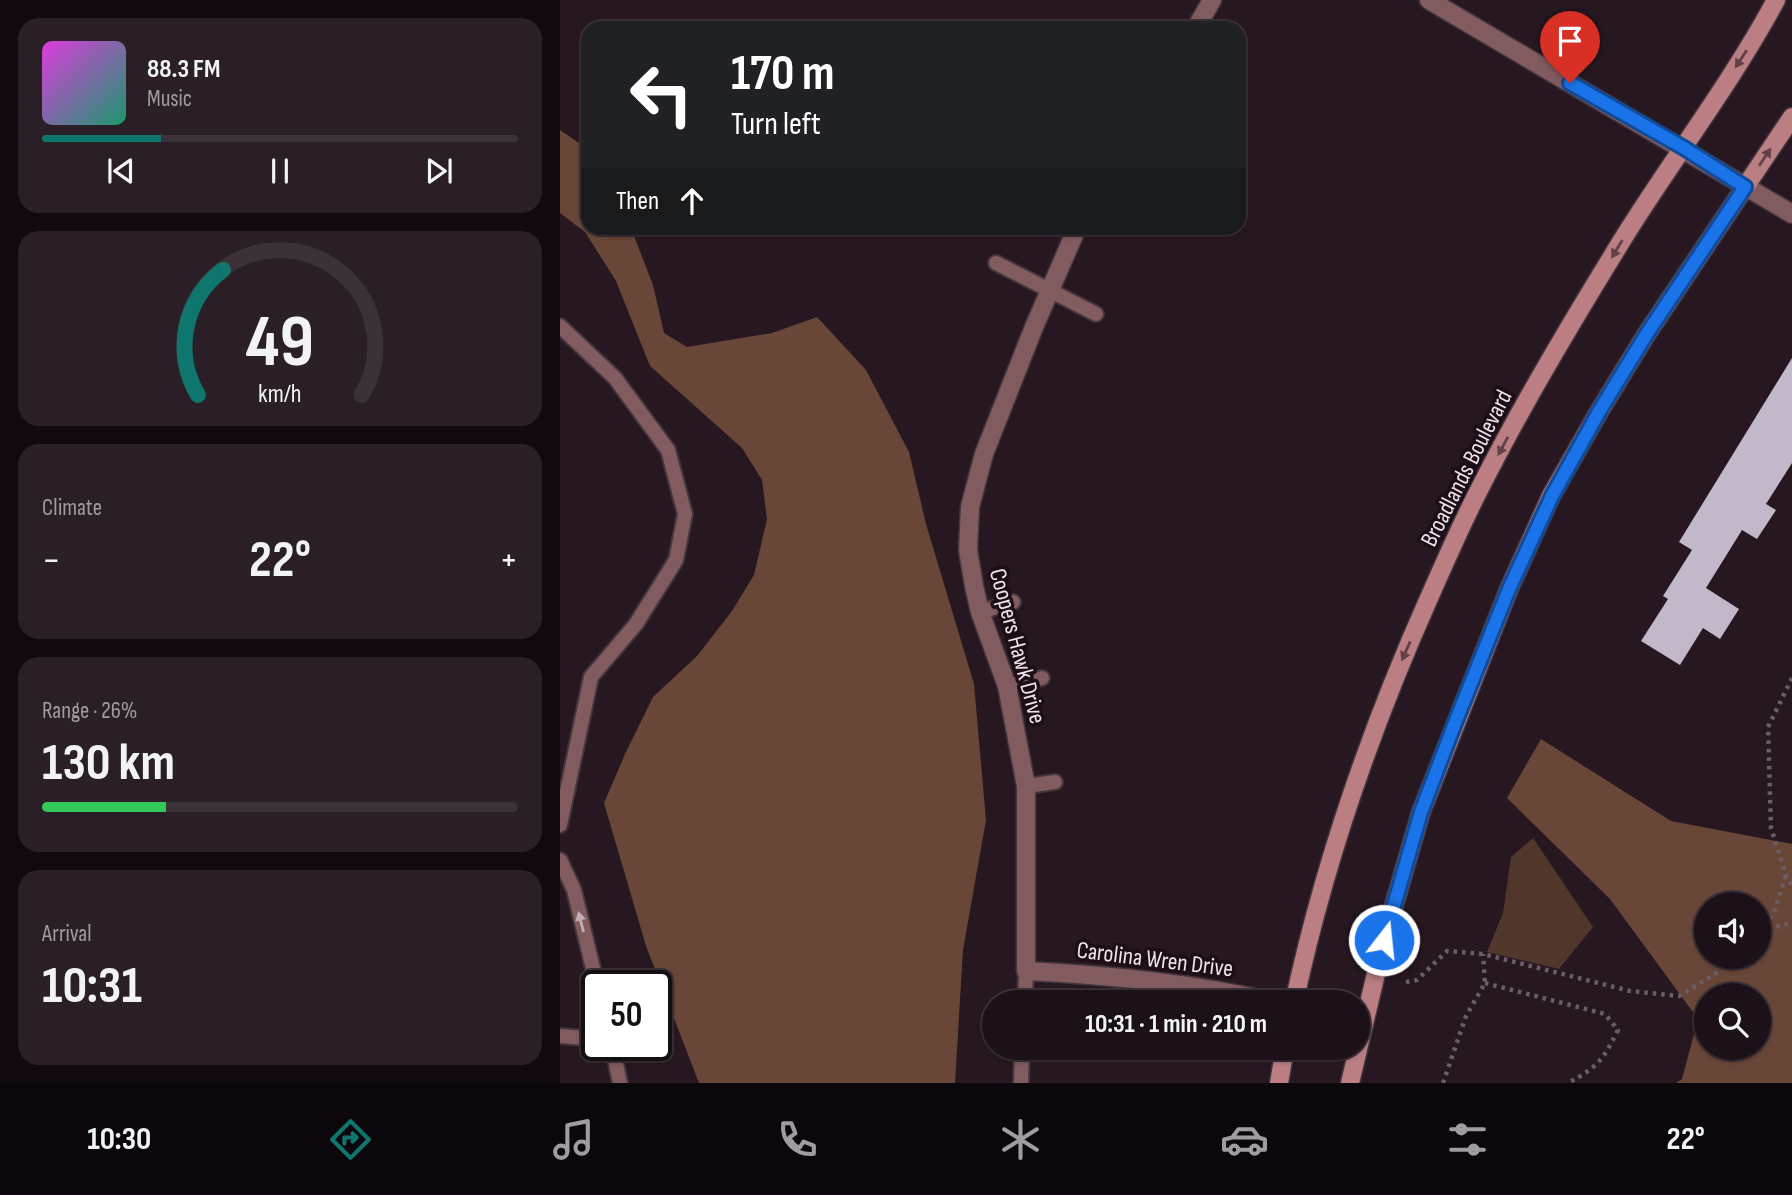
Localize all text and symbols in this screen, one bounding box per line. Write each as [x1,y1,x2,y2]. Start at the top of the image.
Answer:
pin [1540,11,1600,83]
icon: arrive [1551,22,1589,60]
text: 170 m [731,45,835,104]
icon: left [616,49,707,140]
one-way arrow [1735,49,1748,68]
text: 88.3 FM [147,54,220,85]
text: Music [147,85,192,113]
text: Turn left [731,105,821,144]
one-way arrow [1759,147,1772,166]
icon: previous [102,152,140,190]
icon: pause [261,152,299,190]
icon: next [420,152,458,190]
icon: ahead [673,182,711,220]
text: Then [616,186,659,217]
one-way arrow [1611,239,1624,259]
text: 49 [246,299,314,387]
text: km/h [258,378,302,409]
street label: Broadlands Boulevard [1414,385,1518,551]
one-way arrow [1497,436,1509,455]
text: Climate [42,494,102,522]
text: 22° [249,529,311,592]
text: − [42,538,61,583]
text: + [499,538,518,583]
street label: Coopers Hawk Drive [983,565,1052,727]
one-way arrow [1400,641,1412,661]
text: Range · 26% [42,697,137,725]
text: 130 km [42,732,175,795]
map controls [1694,892,1771,1060]
button: sound [1694,892,1771,969]
position arrow [1347,903,1421,977]
one-way arrow [575,911,586,933]
text: Arrival [42,920,91,948]
street label: Carolina Wren Drive [1075,936,1235,983]
text: 10:31 [42,955,142,1018]
speed limit sign: 50 [581,970,672,1061]
button: search [1694,983,1771,1060]
text: 10:31 · 1 min · 210 m [1085,1009,1267,1040]
icon: directions [326,1115,375,1164]
icon: music [549,1115,598,1164]
icon: phone [773,1115,822,1164]
icon: climate [996,1115,1045,1164]
icon: car [1220,1115,1269,1164]
icon: filters [1443,1115,1492,1164]
text: 10:30 [87,1120,151,1159]
text: 22° [1667,1120,1705,1159]

